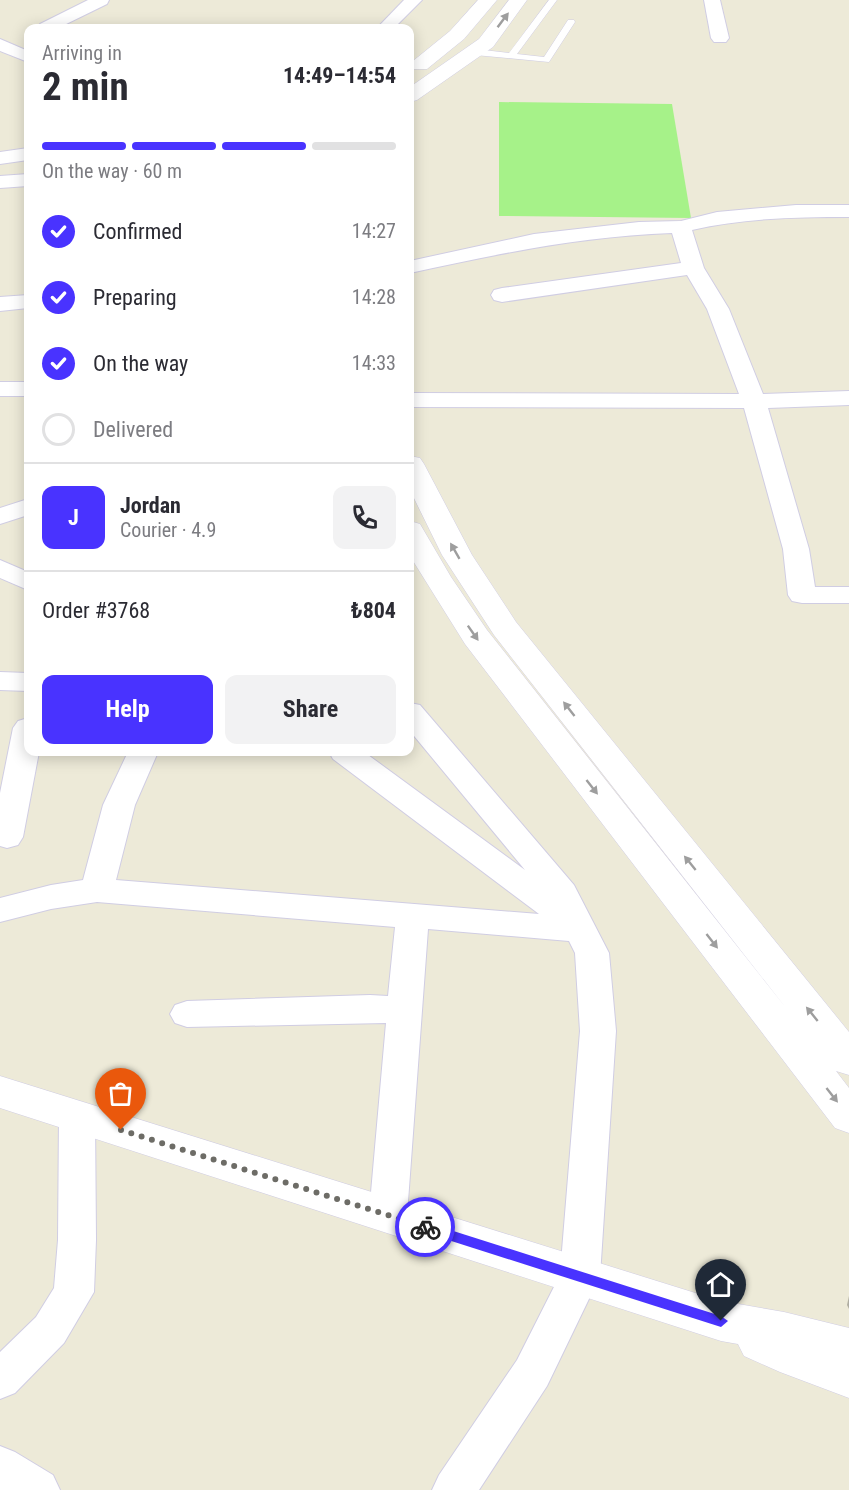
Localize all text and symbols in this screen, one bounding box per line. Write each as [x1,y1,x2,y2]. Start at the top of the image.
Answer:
one-way arrow [496,12,509,28]
text: Arriving in [42,41,122,65]
text: 14:49–14:54 [283,63,396,88]
text: 2 min [42,64,129,110]
text: On the way · 60 m [42,159,182,183]
icon: check [42,215,75,248]
text: Confirmed [93,219,182,244]
text: 14:27 [352,219,396,243]
icon: check [42,281,75,314]
text: Preparing [93,285,177,310]
text: 14:28 [352,285,396,309]
icon: check [42,347,75,380]
text: On the way [93,351,188,376]
text: 14:33 [352,351,396,375]
text: Delivered [93,417,173,442]
button: phone [333,486,396,549]
text: Jordan [120,493,181,518]
text: J [68,505,79,530]
text: Courier · 4.9 [120,518,216,542]
one-way arrow [450,543,461,559]
text: Order #3768 [42,598,150,623]
text: ₺804 [351,598,396,623]
one-way arrow [467,624,479,640]
button: Help [42,675,213,744]
button: Share [225,675,396,744]
one-way arrow [564,702,576,717]
one-way arrow [586,779,599,795]
one-way arrow [684,855,697,870]
one-way arrow [706,933,719,949]
one-way arrow [807,1007,819,1022]
pin [95,1068,146,1130]
icon: bag [104,1077,137,1110]
one-way arrow [825,1087,838,1103]
courier [395,1197,455,1257]
icon: bike [409,1211,442,1244]
pin [695,1259,746,1321]
icon: home [704,1268,737,1301]

